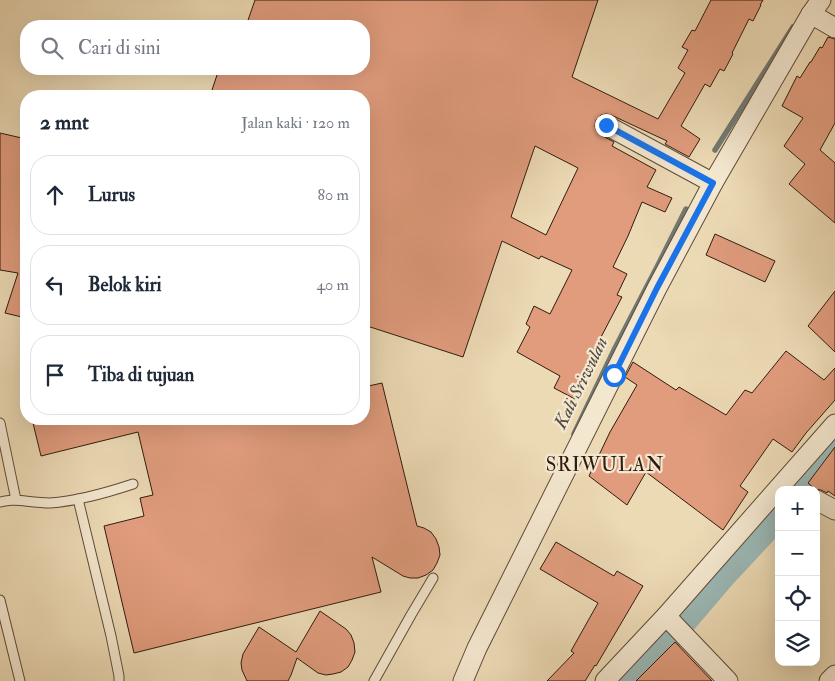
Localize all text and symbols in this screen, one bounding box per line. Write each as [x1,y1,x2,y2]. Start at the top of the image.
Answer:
search box [20,20,370,75]
icon: search [38,34,66,62]
text: Cari di sini [78,36,161,60]
text: 2 mnt [40,109,89,136]
text: Jalan kaki · 120 m [241,113,350,133]
route end [595,114,618,137]
icon: ahead [41,181,69,209]
text: Lurus [88,183,135,207]
text: 80 m [318,185,349,205]
icon: left [41,271,69,299]
text: Belok kiri [88,273,162,297]
text: 40 m [316,275,349,295]
water label: Kali Sriwulan [548,333,613,434]
icon: arrive [41,361,69,389]
text: Tiba di tujuan [88,363,194,387]
route start [603,364,626,387]
district label: SRIWULAN [546,453,664,477]
map controls [775,486,820,666]
button: + [775,486,820,531]
button: − [775,531,820,576]
button: locate [775,576,820,621]
button: layers [775,621,820,666]

